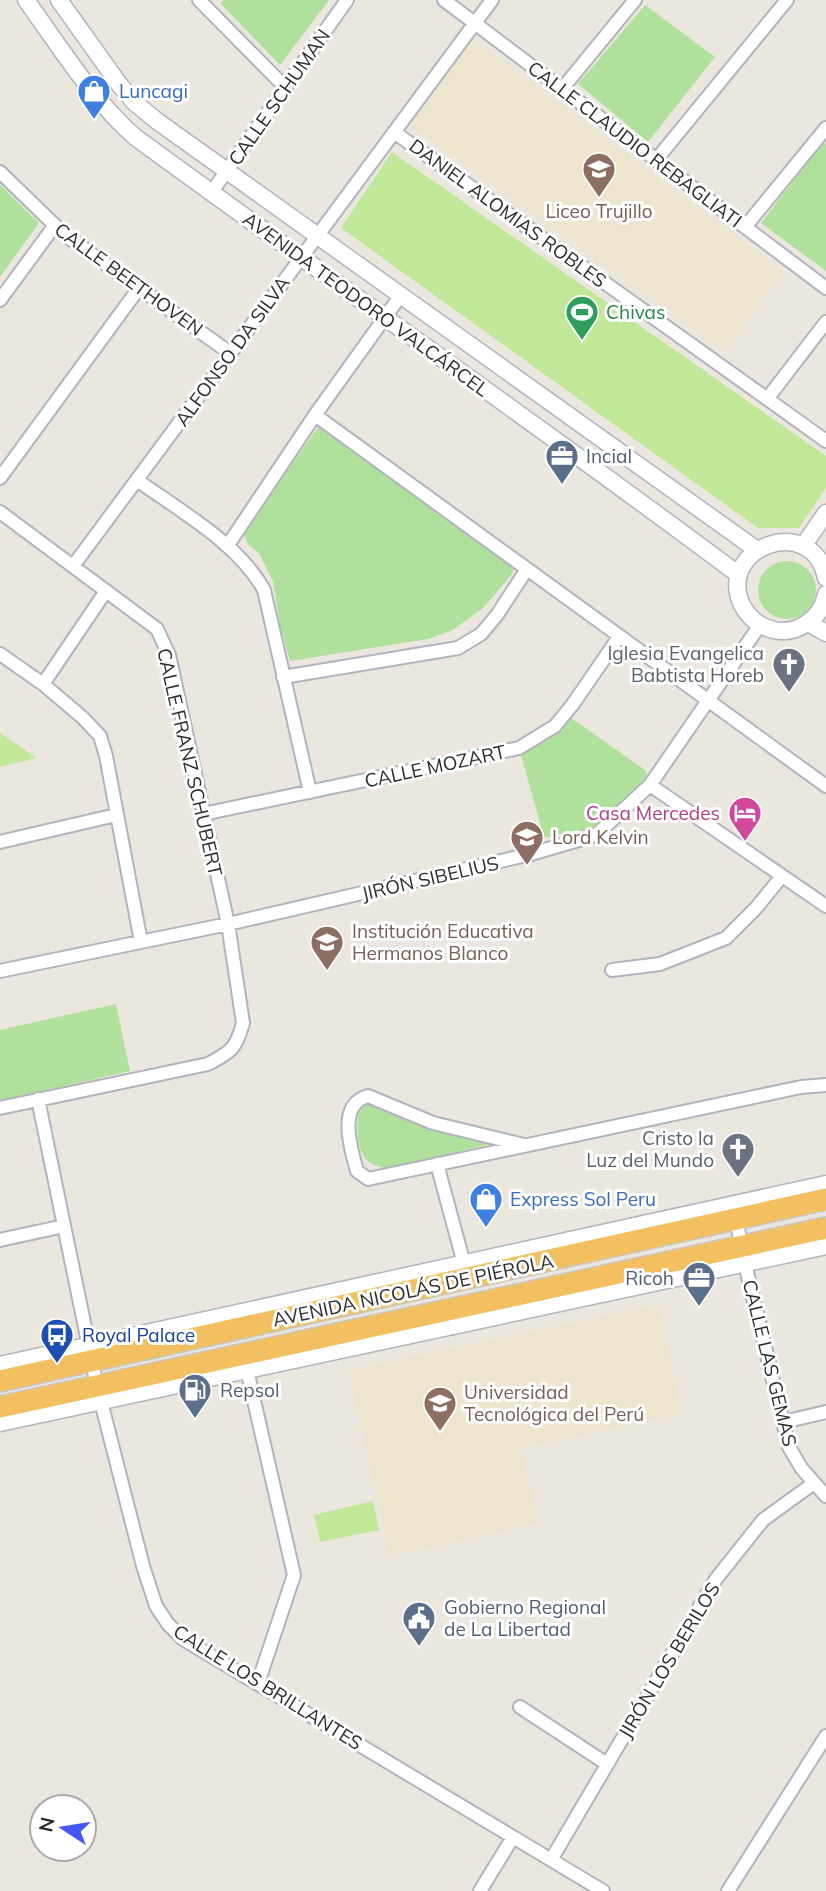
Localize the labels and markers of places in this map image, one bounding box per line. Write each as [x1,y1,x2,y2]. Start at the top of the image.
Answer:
shop icon: Luncagi [75,72,113,121]
place label: Luncagi [119,79,188,103]
school or university icon: Liceo Trujillo [580,150,618,199]
place label: Liceo Trujillo [545,199,653,223]
sports icon: Chivas [563,293,601,342]
place label: Chivas [606,300,665,324]
office icon: Incial [543,437,581,486]
place label: Incial [586,444,632,468]
place label: Iglesia Evangelica Babtista Horeb [607,641,764,687]
church icon: Iglesia Evangelica Babtista Horeb [770,645,808,694]
hotel icon: Casa Mercedes [726,794,764,843]
place label: Casa Mercedes [586,801,720,825]
school or university icon: Lord Kelvin [508,818,546,867]
place label: Lord Kelvin [552,825,649,849]
place label: Institución Educativa Hermanos Blanco [352,919,534,965]
school or university icon: Institución Educativa Hermanos Blanco [308,923,346,972]
place label: Cristo la Luz del Mundo [586,1126,714,1172]
church icon: Cristo la Luz del Mundo [719,1130,757,1179]
shop icon: Express Sol Peru [467,1180,505,1229]
place label: Express Sol Peru [510,1187,656,1211]
office icon: Ricoh [680,1259,718,1308]
place label: Ricoh [625,1266,674,1290]
bus stop icon: Royal Palace [38,1316,76,1365]
place label: Royal Palace [82,1323,195,1347]
fuel station icon: Repsol [176,1371,214,1420]
place label: Repsol [220,1378,279,1402]
place label: Universidad Tecnológica del Perú [464,1380,644,1426]
school or university icon: Universidad Tecnológica del Perú [421,1384,459,1433]
place label: Gobierno Regional de La Libertad [444,1595,606,1641]
public building icon: Gobierno Regional de La Libertad [400,1599,438,1648]

